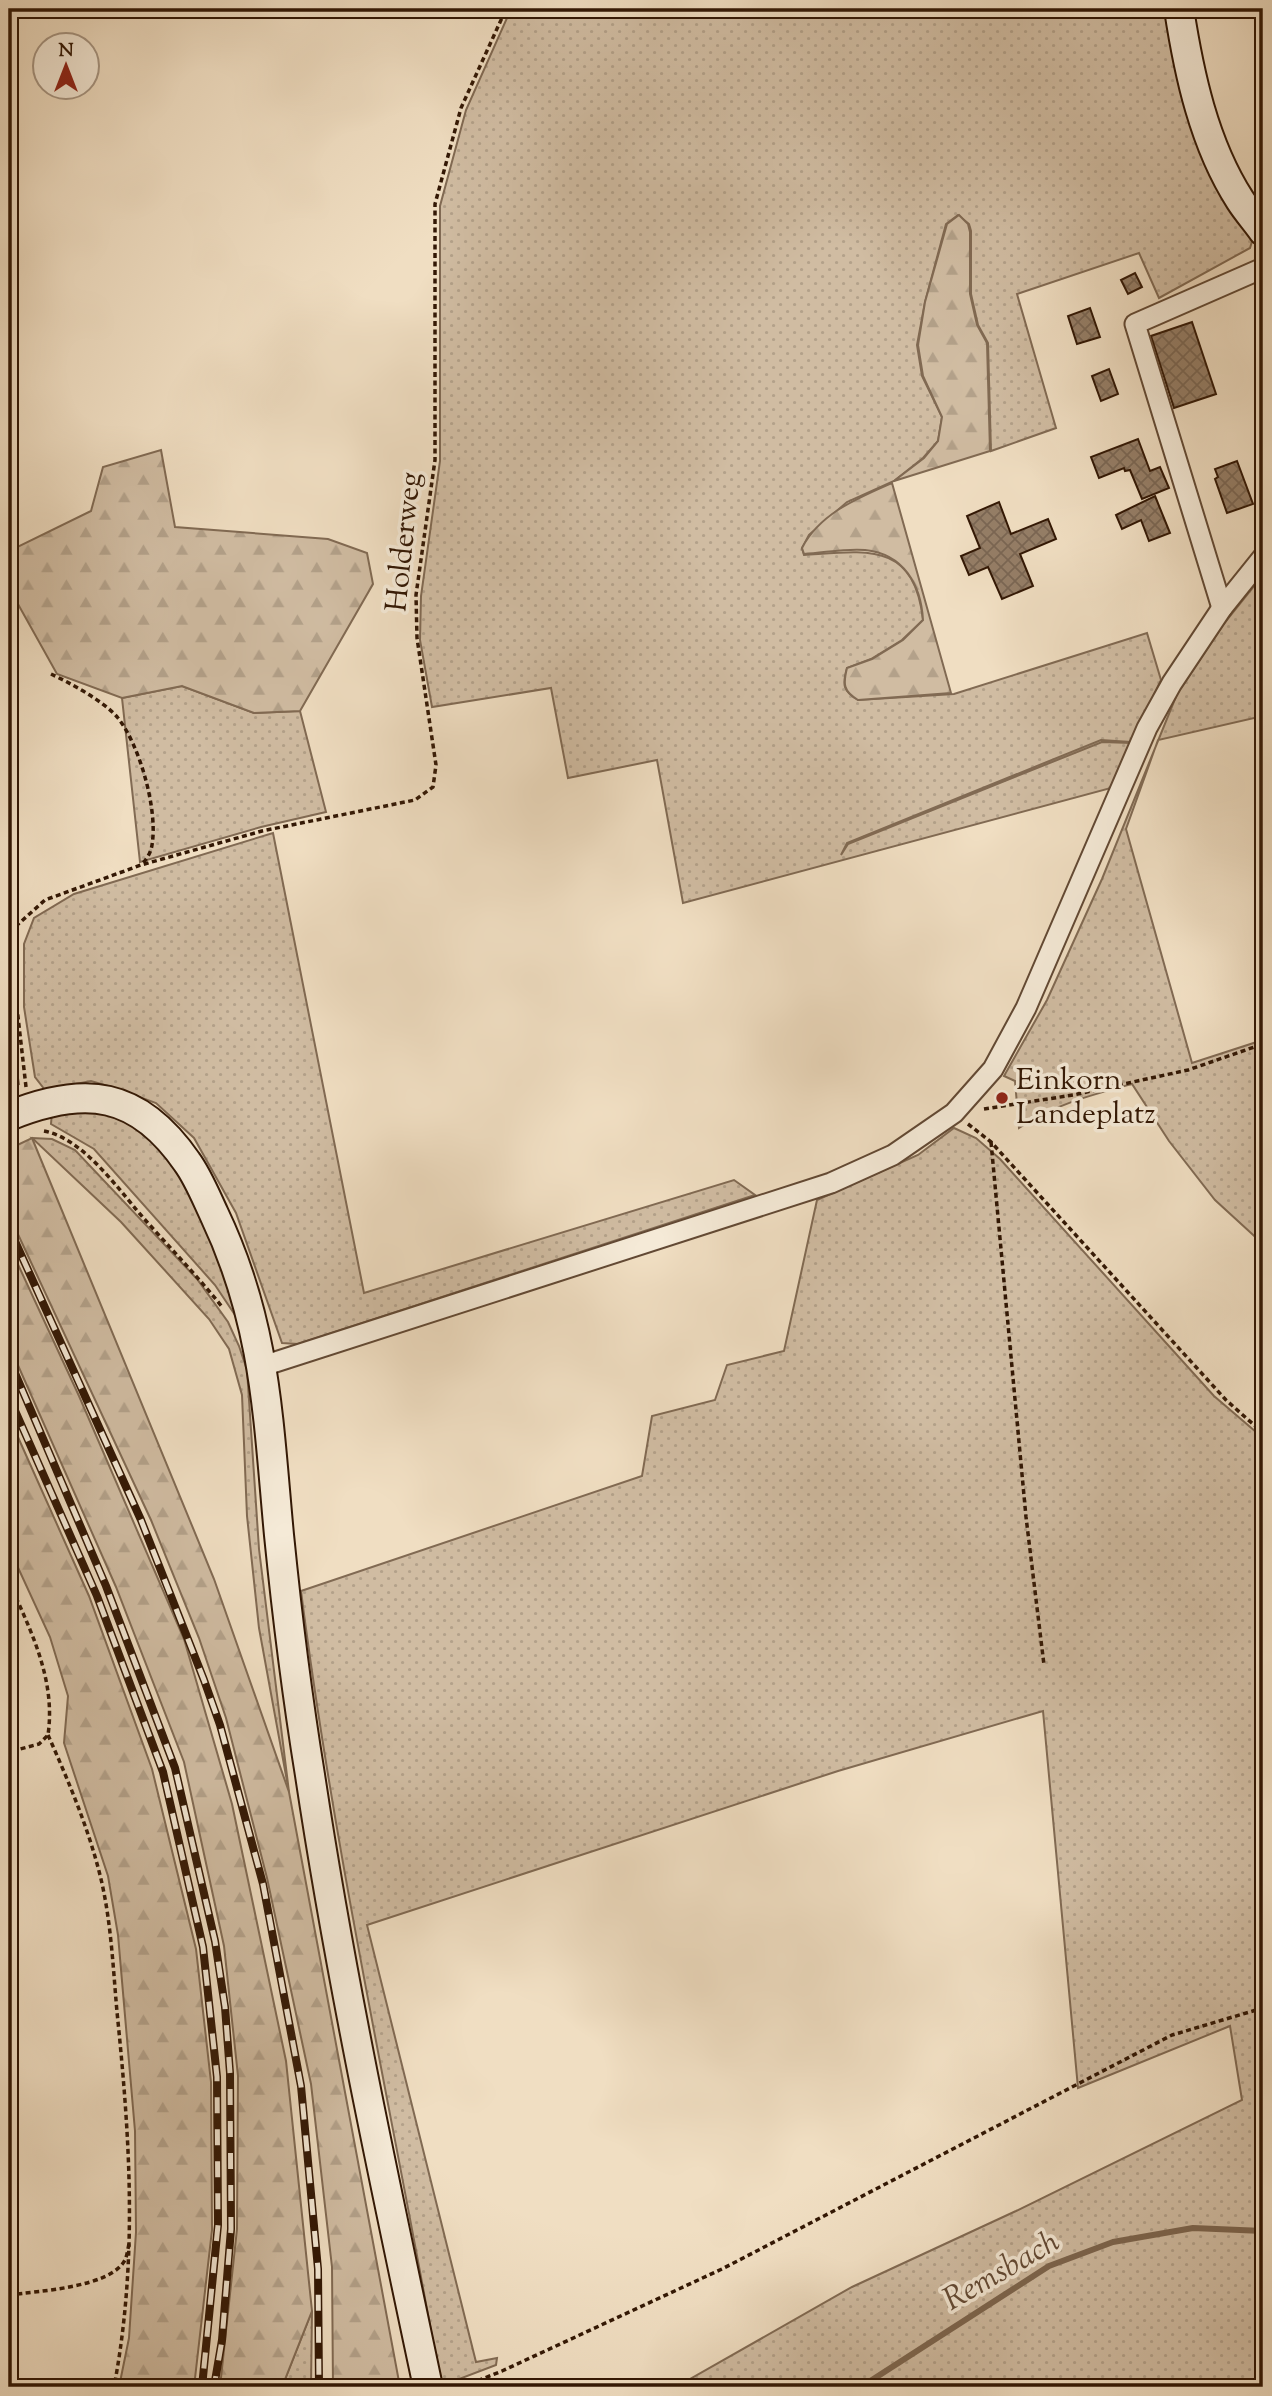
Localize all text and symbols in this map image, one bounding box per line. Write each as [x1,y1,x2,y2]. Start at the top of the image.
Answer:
north arrow [32,32,102,102]
text: N [58,38,74,65]
street label: Holderweg [376,470,434,614]
place label: Einkorn Landeplatz [1016,1060,1156,1137]
marker: Einkorn Landeplatz [994,1090,1010,1106]
water label: Remsbach [935,2220,1069,2324]

